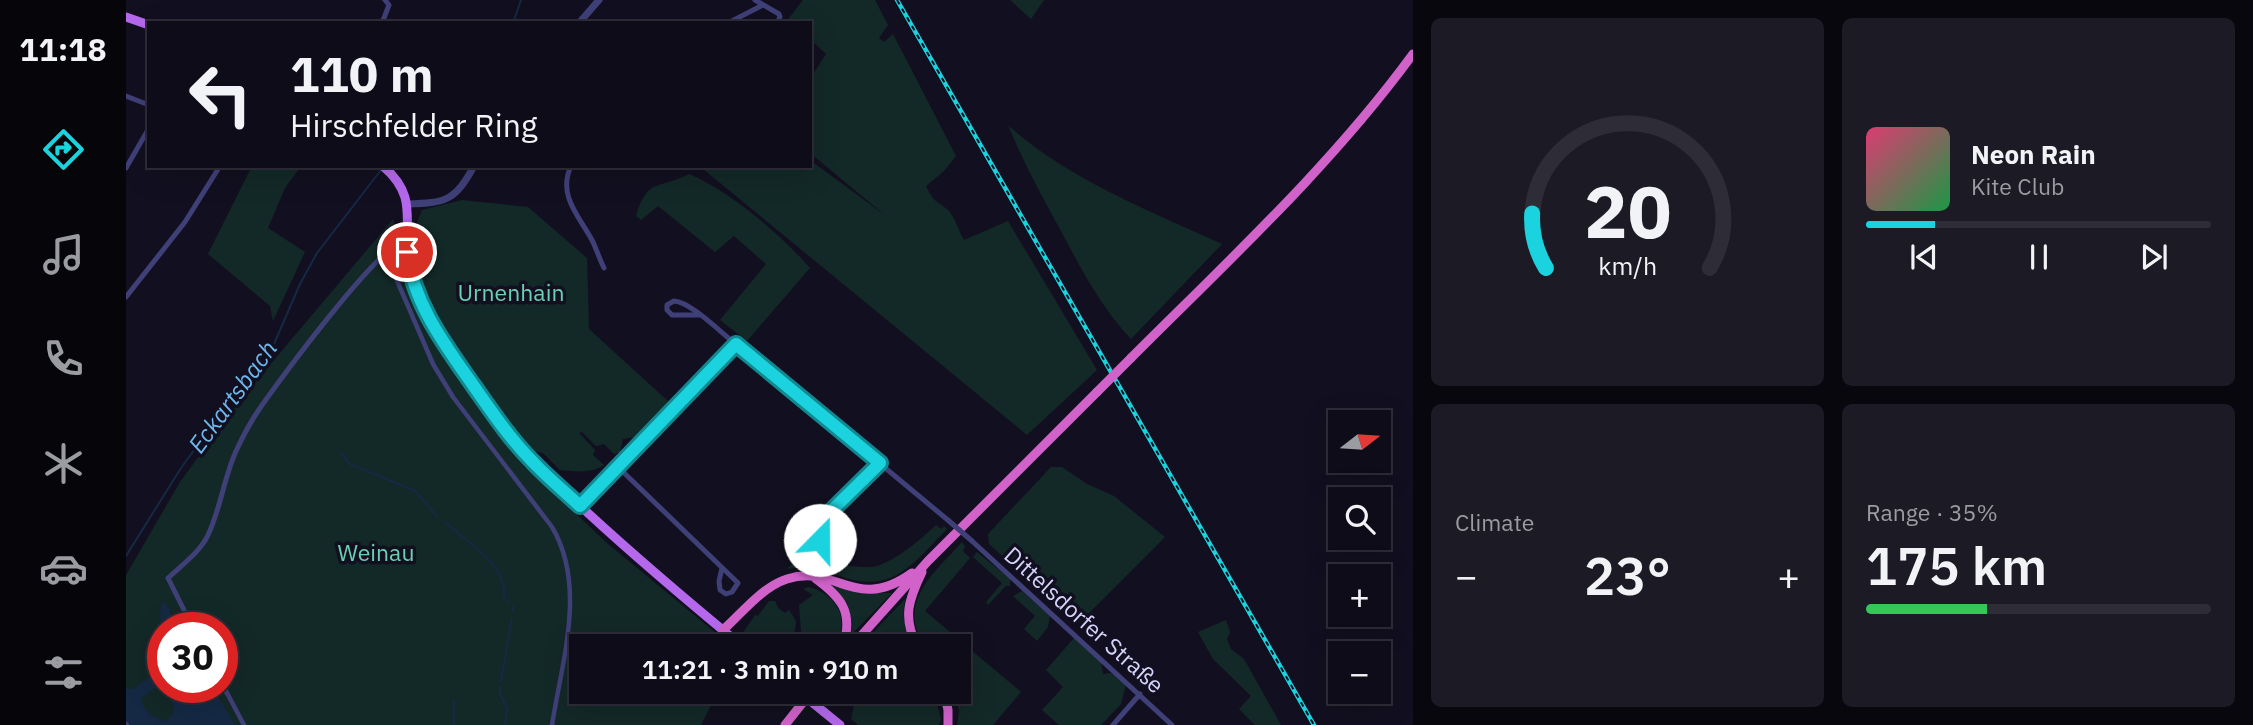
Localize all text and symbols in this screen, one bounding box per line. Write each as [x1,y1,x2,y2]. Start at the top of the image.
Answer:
text: 11:18 [19,28,107,70]
text: 110 m [290,42,434,105]
icon: left [175,49,266,140]
text: Hirschfelder Ring [290,104,538,146]
icon: directions [39,125,88,174]
text: Neon Rain [1971,137,2096,171]
text: 20 [1584,163,1671,258]
text: Kite Club [1971,171,2064,201]
pin [377,222,437,282]
icon: music [39,230,88,279]
icon: arrive [388,233,426,271]
icon: previous [1905,238,1943,276]
icon: pause [2020,238,2058,276]
icon: next [2135,238,2173,276]
text: km/h [1598,249,1657,282]
park label: Urnenhain [458,277,564,307]
icon: phone [39,334,88,383]
water label: Eckartsbach [181,334,284,459]
north arrow [1328,410,1391,472]
map controls [1328,410,1391,704]
icon: climate [39,439,88,488]
button: search [1328,487,1391,550]
text: Range · 35% [1866,497,1998,527]
position arrow [783,503,857,577]
text: Climate [1455,507,1534,537]
text: 175 km [1866,532,2047,599]
park label: Weinau [338,537,414,567]
street label: Dittelsdorfer Straße [998,539,1171,699]
text: 23° [1584,542,1671,609]
icon: car [39,544,88,593]
text: − [1455,551,1478,600]
text: + [1777,551,1800,600]
button: + [1328,564,1391,627]
speed limit sign: 30 [147,612,238,703]
button: − [1328,641,1391,704]
icon: filters [39,648,88,697]
text: 11:21 · 3 min · 910 m [642,652,898,686]

